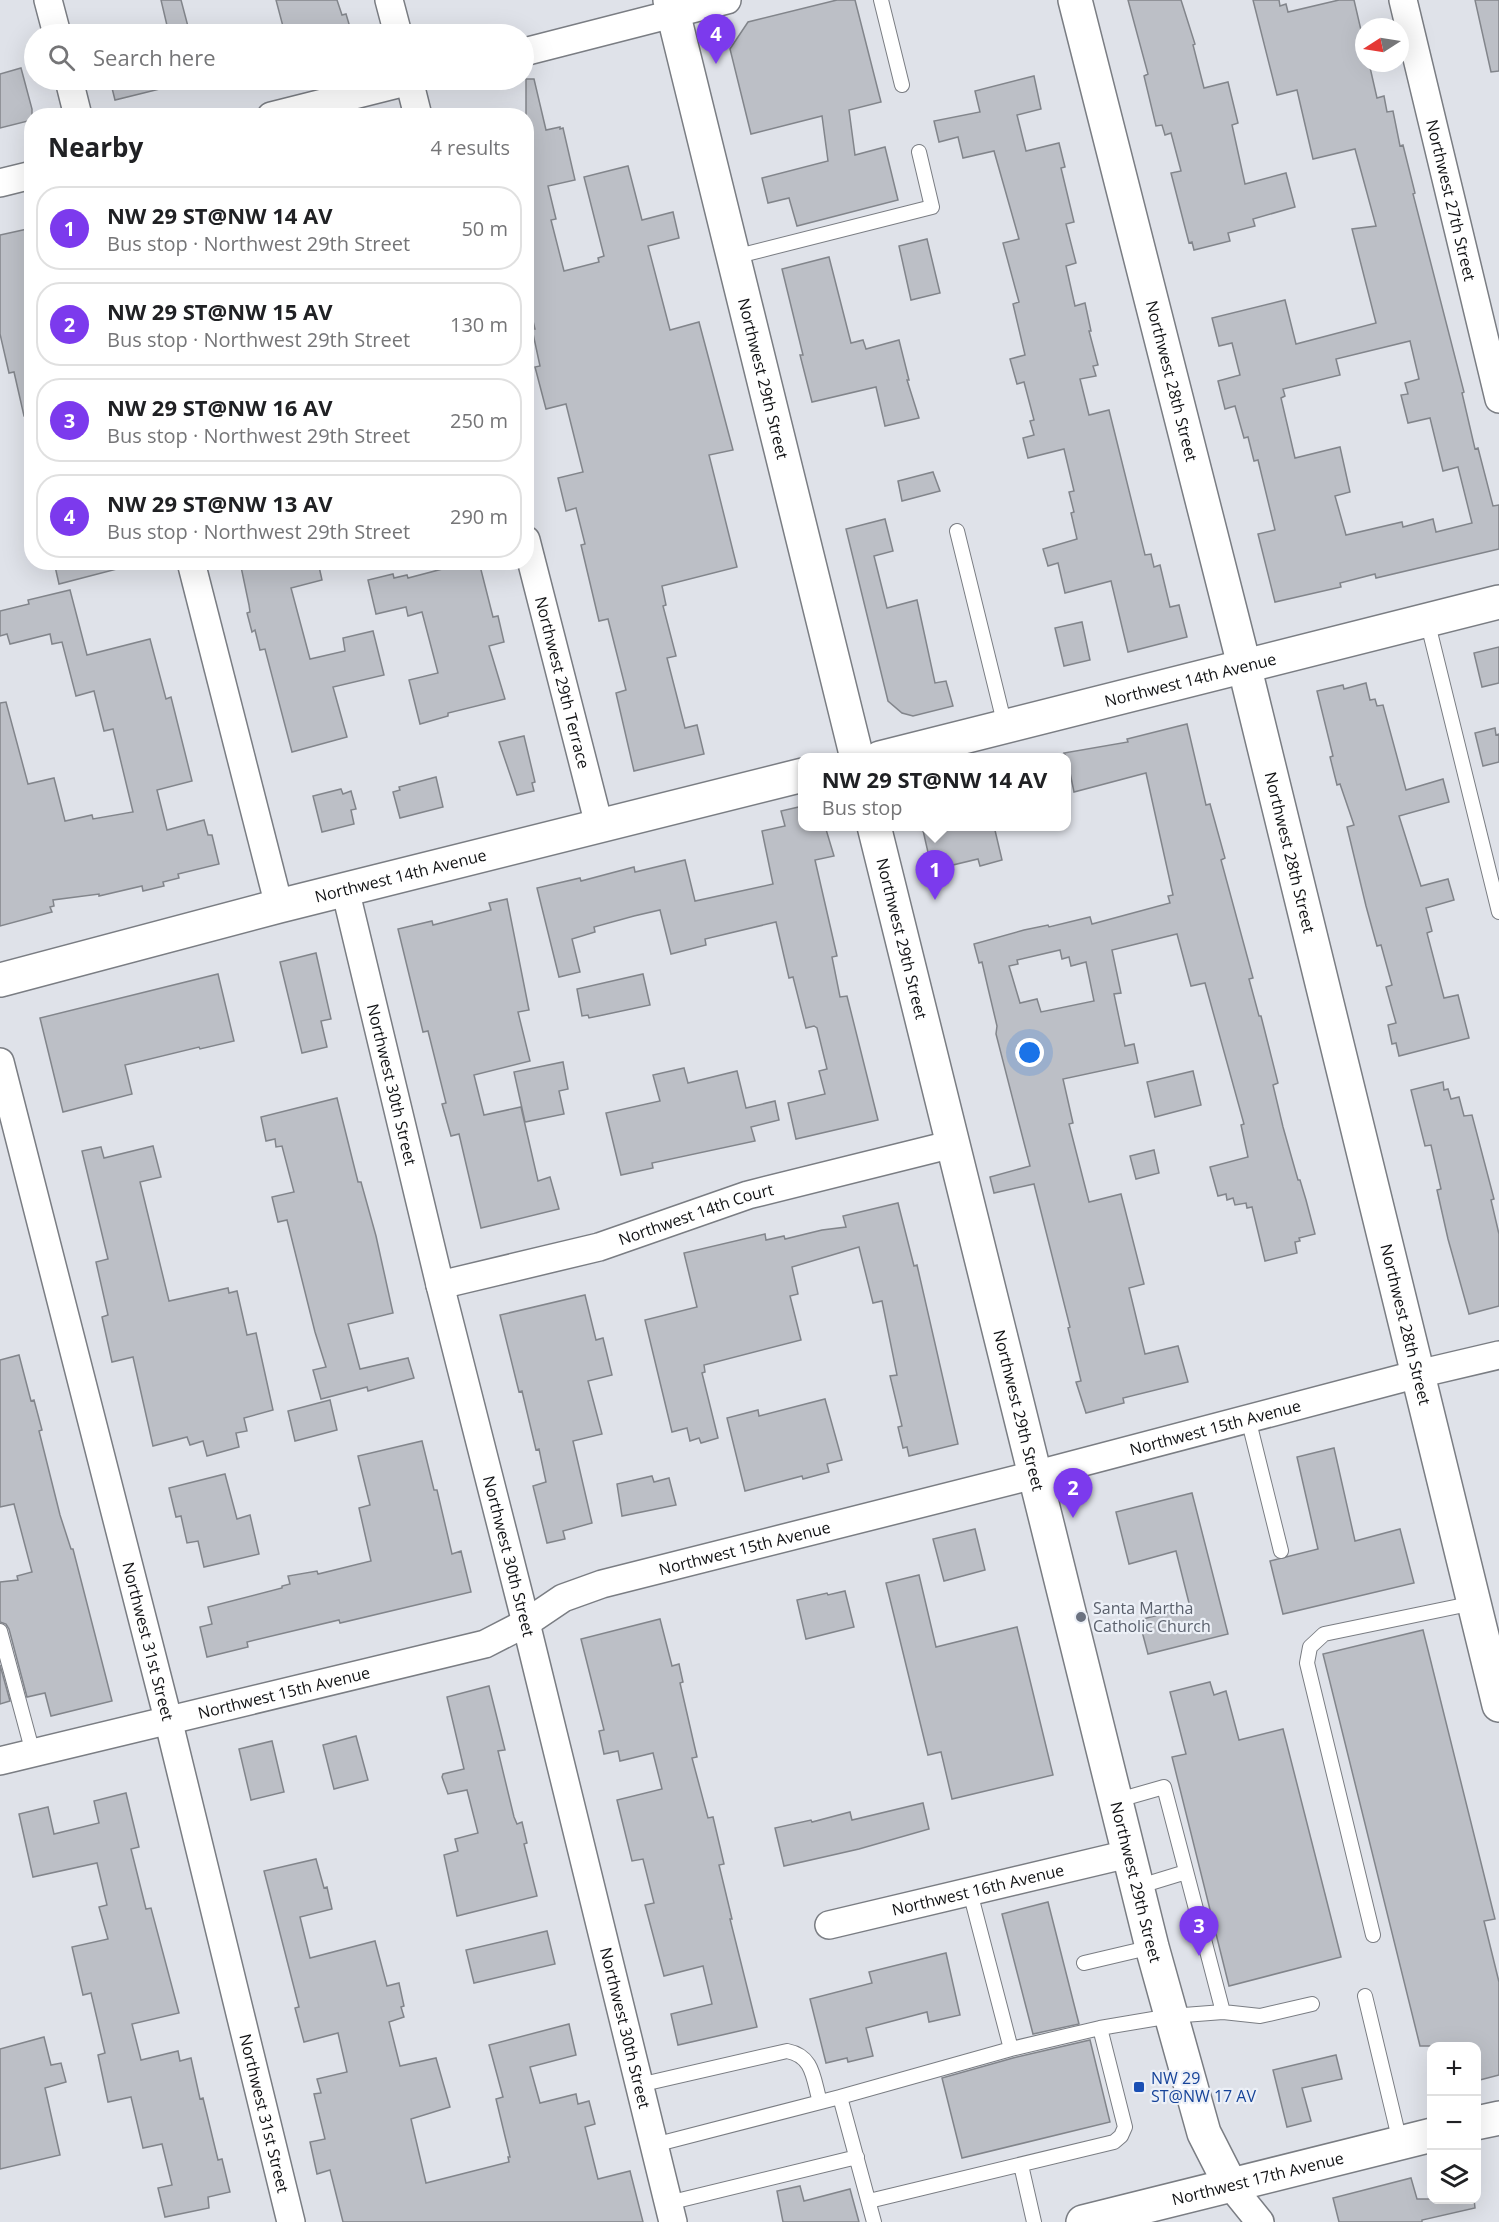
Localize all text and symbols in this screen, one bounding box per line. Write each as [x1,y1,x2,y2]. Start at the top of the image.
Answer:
pin: 4 [696,14,736,64]
north arrow [1355,18,1409,72]
search box [24,24,534,90]
icon: search [45,41,78,74]
text: Search here [93,42,216,72]
street label: Northwest 27th Street [1421,117,1481,284]
text: Nearby [48,129,143,165]
text: 4 results [430,134,510,161]
text: NW 29 ST@NW 14 AV [107,200,333,230]
text: 1 [64,215,75,242]
text: 50 m [461,215,508,242]
text: Bus stop · Northwest 29th Street [107,230,410,257]
text: NW 29 ST@NW 15 AV [107,296,333,326]
street label: Northwest 29th Street [733,296,794,462]
street label: Northwest 28th Street [1141,298,1203,464]
text: 2 [64,311,75,338]
text: 130 m [450,311,508,338]
text: Bus stop · Northwest 29th Street [107,326,410,353]
text: NW 29 ST@NW 16 AV [107,392,333,422]
text: 3 [64,407,75,434]
text: 250 m [450,407,508,434]
text: Bus stop · Northwest 29th Street [107,422,410,449]
text: NW 29 ST@NW 13 AV [107,488,333,518]
text: 4 [64,503,75,530]
text: 290 m [450,503,508,530]
text: Bus stop · Northwest 29th Street [107,518,410,545]
street label: Northwest 29th Terrace [530,594,595,771]
street label: Northwest 14th Avenue [1102,648,1278,712]
popup [798,753,1071,831]
text: NW 29 ST@NW 14 AV [822,764,1047,794]
street label: Northwest 28th Street [1260,769,1320,935]
text: Bus stop [822,794,903,821]
street label: Northwest 14th Avenue [312,844,489,908]
pin: 1 [916,850,954,900]
street label: Northwest 29th Street [871,856,933,1022]
street label: Northwest 30th Street [362,1002,422,1168]
your location [1015,1038,1044,1067]
street label: Northwest 14th Court [616,1178,776,1250]
street label: Northwest 28th Street [1375,1241,1436,1408]
street label: Northwest 29th Street [988,1327,1050,1493]
street label: Northwest 15th Avenue [1127,1394,1303,1460]
pin: 2 [1054,1468,1092,1518]
street label: Northwest 30th Street [478,1473,540,1639]
street label: Northwest 15th Avenue [656,1516,833,1580]
street label: Northwest 31st Street [117,1560,179,1723]
place label: Santa Martha Catholic Church [1093,1597,1211,1637]
marker: Santa Martha Catholic Church [1074,1610,1088,1624]
street label: Northwest 15th Avenue [196,1661,372,1724]
street label: Northwest 29th Street [1105,1799,1167,1965]
street label: Northwest 16th Avenue [890,1859,1066,1921]
pin: 3 [1180,1906,1218,1956]
street label: Northwest 30th Street [595,1945,656,2111]
street label: Northwest 31st Street [234,2031,295,2195]
map controls [1427,2042,1481,2204]
button: + [1427,2042,1481,2096]
place label: NW 29 ST@NW 17 AV [1151,2067,1256,2107]
marker: NW 29 ST@NW 17 AV [1132,2080,1146,2094]
button: − [1427,2096,1481,2150]
street label: Northwest 17th Avenue [1169,2146,1346,2210]
button: layers [1427,2150,1481,2204]

